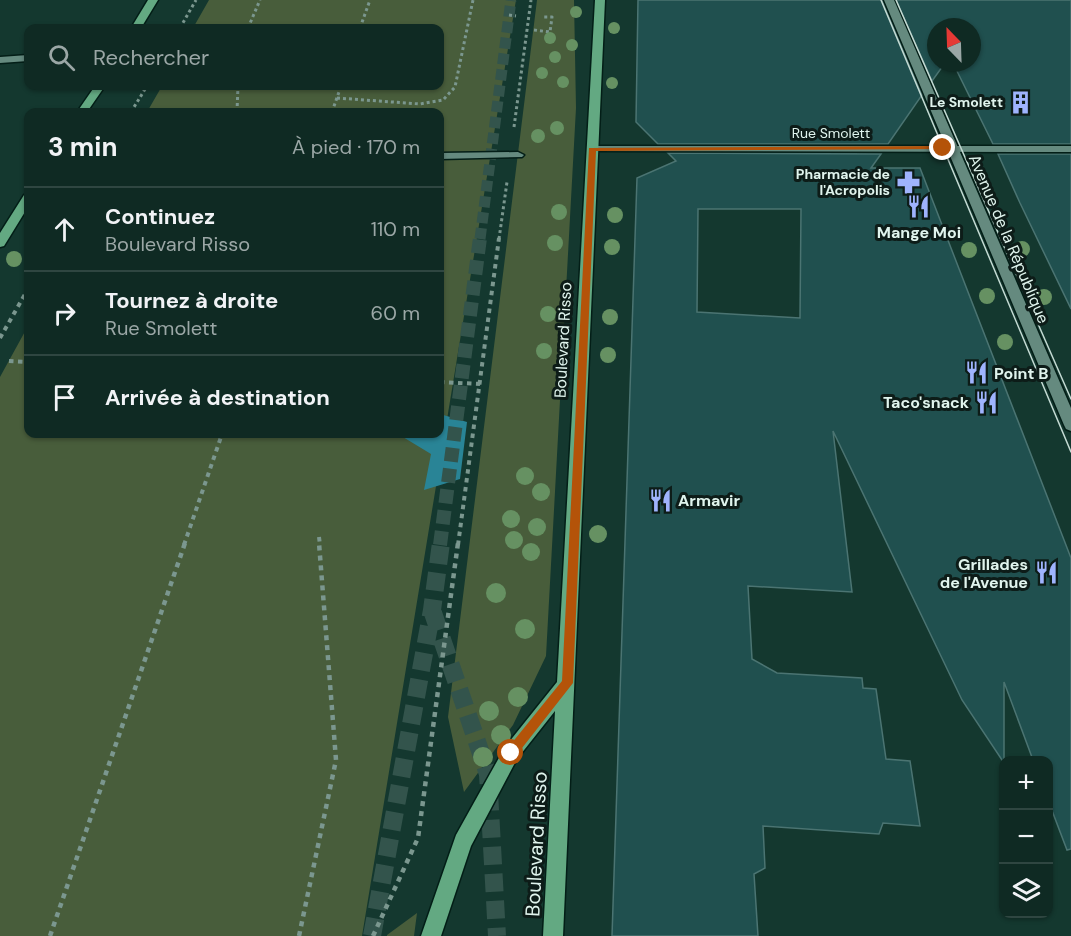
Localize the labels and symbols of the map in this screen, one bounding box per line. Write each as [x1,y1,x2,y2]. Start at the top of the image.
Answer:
north arrow [927,18,981,72]
building icon: Le Smolett [1008,89,1034,115]
place label: Le Smolett [929,93,1003,111]
street label: Rue Smolett [792,124,870,142]
route end [929,134,955,160]
street label: Avenue de la République [964,151,1054,327]
place label: Pharmacie de l'Acropolis [796,165,890,199]
pharmacy icon: Pharmacie de l'Acropolis [895,169,921,195]
restaurant icon: Mange Moi [906,194,932,220]
place label: Mange Moi [877,222,961,243]
street label: Boulevard Risso [549,281,577,399]
restaurant icon: Point B [963,360,989,386]
place label: Point B [994,363,1048,384]
restaurant icon: Taco'snack [974,389,1000,415]
place label: Taco'snack [883,392,970,413]
restaurant icon: Armavir [647,487,673,513]
place label: Armavir [678,490,741,511]
place label: Grillades de l'Avenue [940,554,1028,593]
restaurant icon: Grillades de l'Avenue [1033,560,1059,586]
route start [497,739,523,765]
street label: Boulevard Risso [519,771,553,917]

